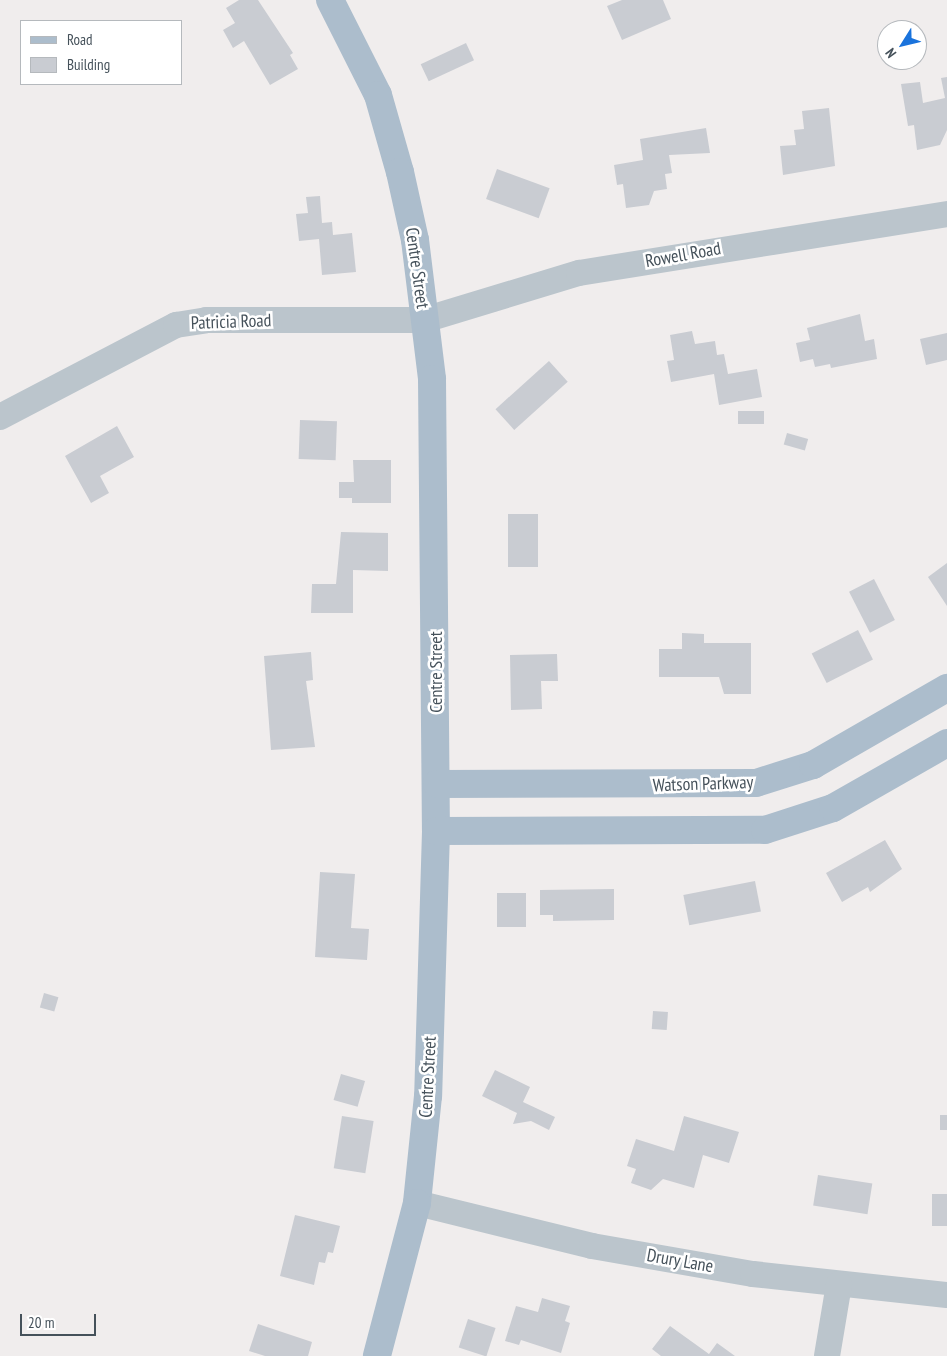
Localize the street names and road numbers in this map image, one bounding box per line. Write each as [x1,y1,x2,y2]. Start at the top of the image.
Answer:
street label: Centre Street [401,226,433,310]
street label: Rowell Road [644,238,722,272]
street label: Patricia Road [190,310,272,334]
street label: Centre Street [425,631,447,713]
street label: Watson Parkway [652,771,754,797]
street label: Centre Street [415,1036,441,1118]
street label: Drury Lane [645,1245,715,1277]

